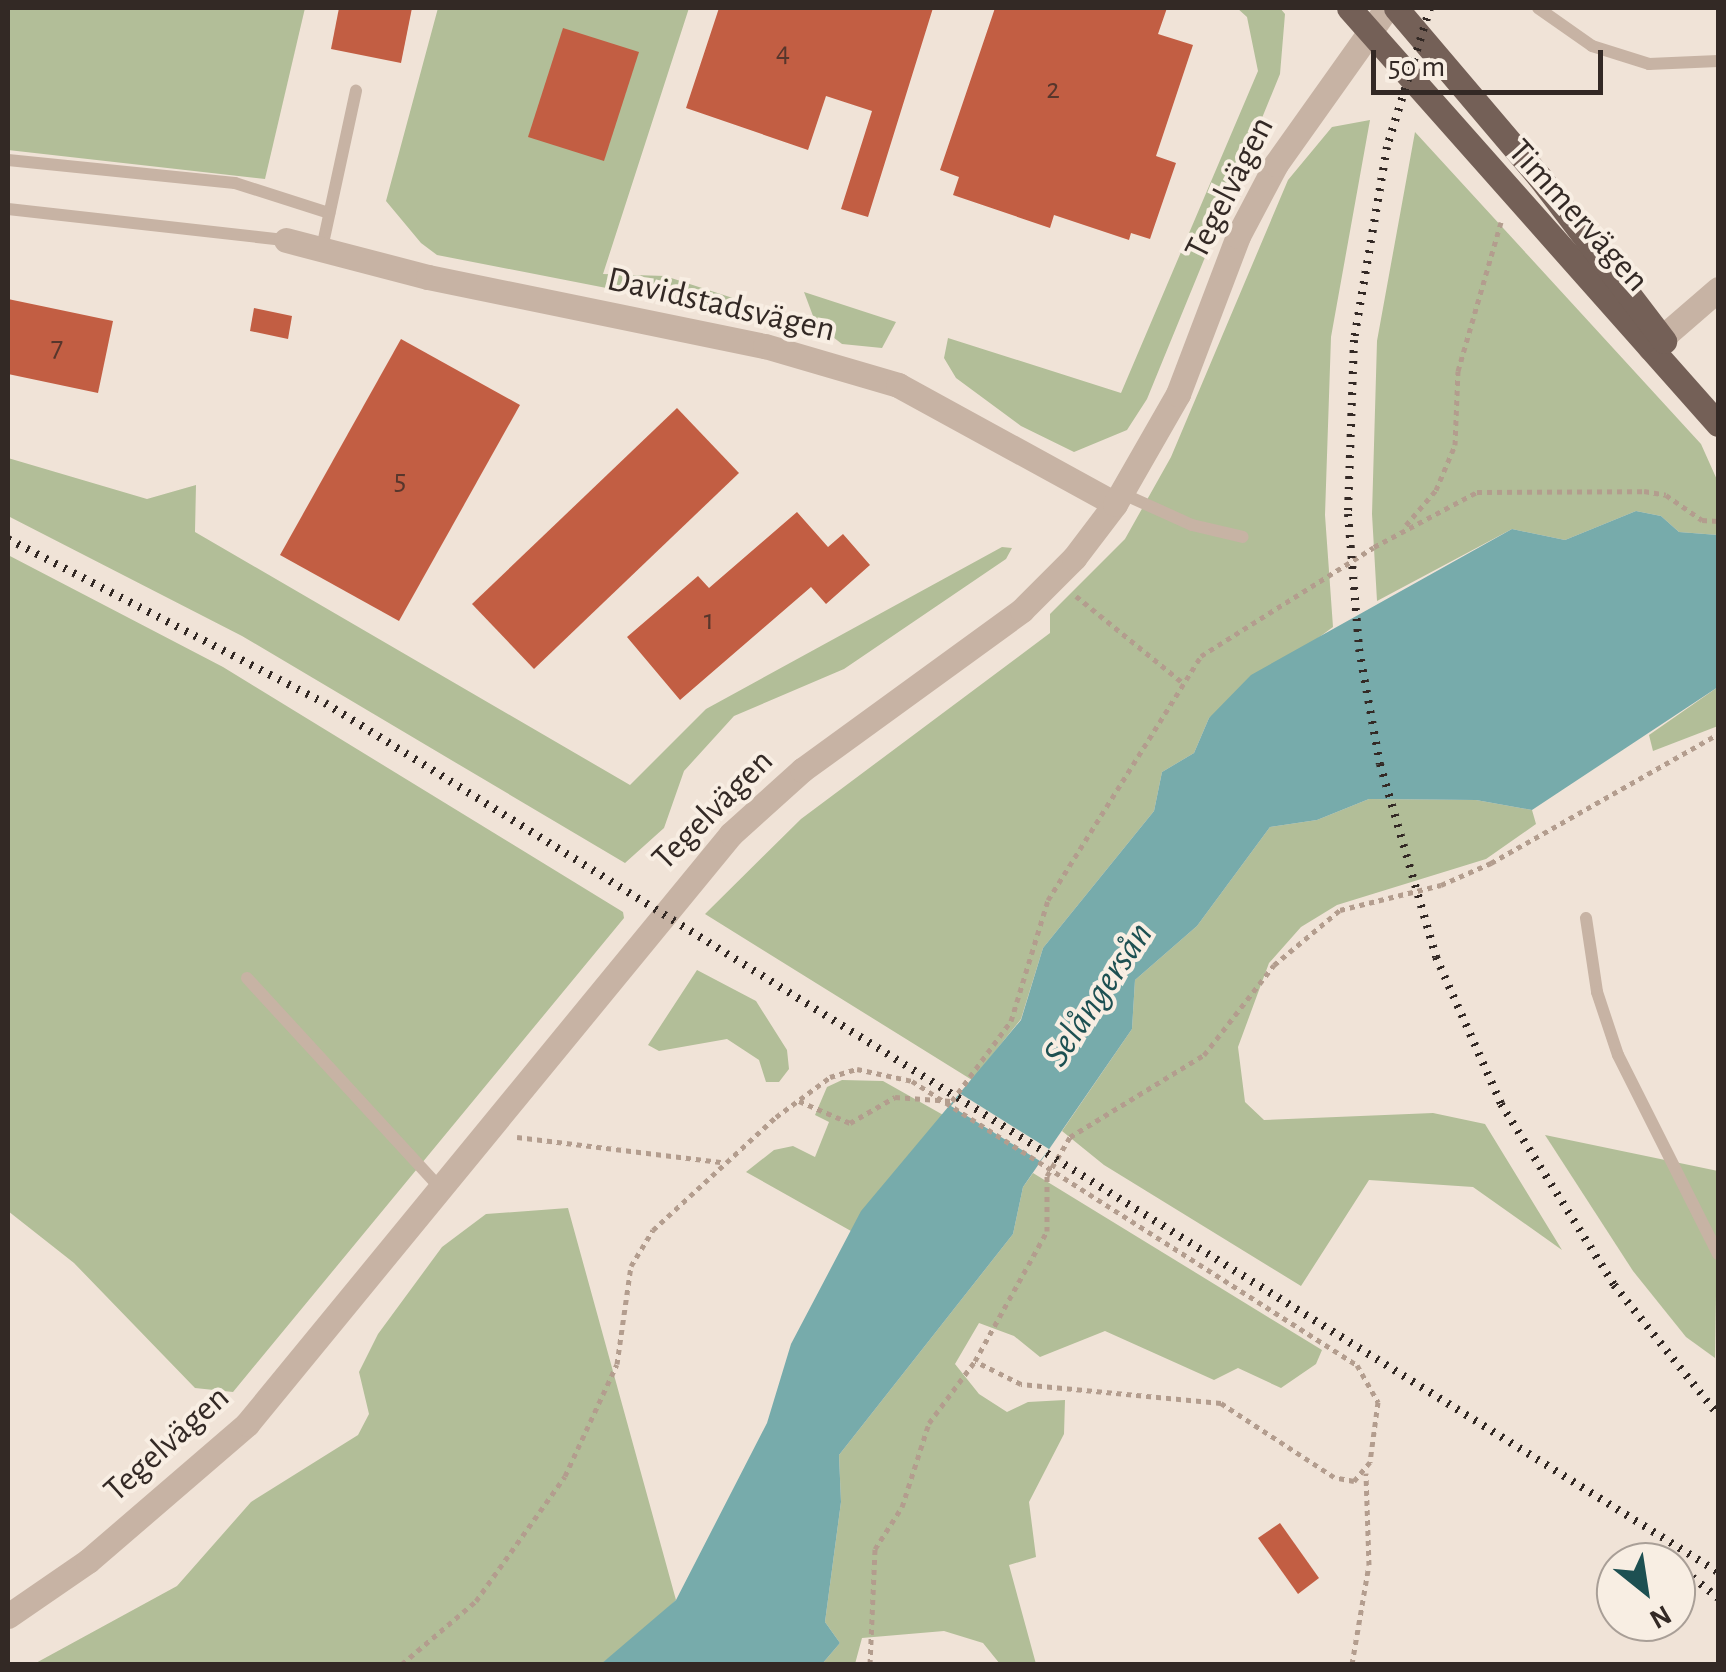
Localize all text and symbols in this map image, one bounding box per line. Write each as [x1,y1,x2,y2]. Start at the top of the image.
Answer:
scale bar [1376,30,1608,92]
house number: 4 [776,34,790,70]
text: 50 m [1388,52,1445,82]
house number: 2 [1046,71,1060,107]
street label: Tegelvägen [1176,110,1284,266]
street label: Timmervägen [1499,131,1657,301]
street label: Davidstadsvägen [603,258,839,352]
house number: 7 [51,329,63,365]
house number: 5 [394,462,406,498]
house number: 1 [704,602,714,638]
street label: Tegelvägen [644,741,782,879]
water label: Selångersån [1034,914,1164,1076]
street label: Tegelvägen [96,1377,238,1511]
north arrow [1596,1542,1696,1642]
text: N [1645,1599,1675,1633]

